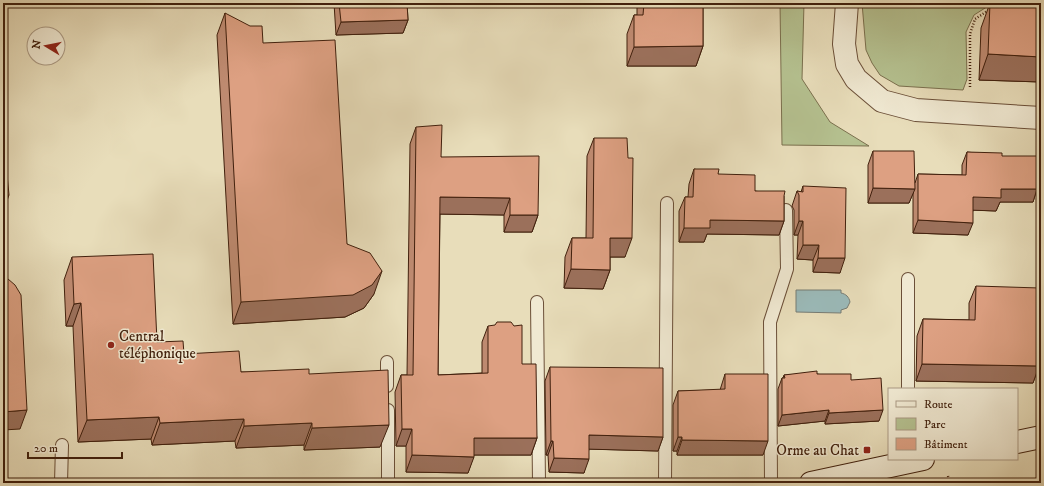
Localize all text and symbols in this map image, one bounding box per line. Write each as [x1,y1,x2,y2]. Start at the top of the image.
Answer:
north arrow [26,26,66,66]
text: N [29,39,45,50]
place label: Central téléphonique [119,327,196,363]
marker: Central téléphonique [106,340,116,350]
legend [888,388,1018,460]
text: Route [924,397,952,412]
text: Parc [924,417,946,432]
scale bar [28,434,122,460]
text: Bâtiment [924,437,968,452]
text: 20 m [34,441,58,456]
place label: Orme au Chat [776,441,859,460]
marker: Orme au Chat [862,445,872,455]

